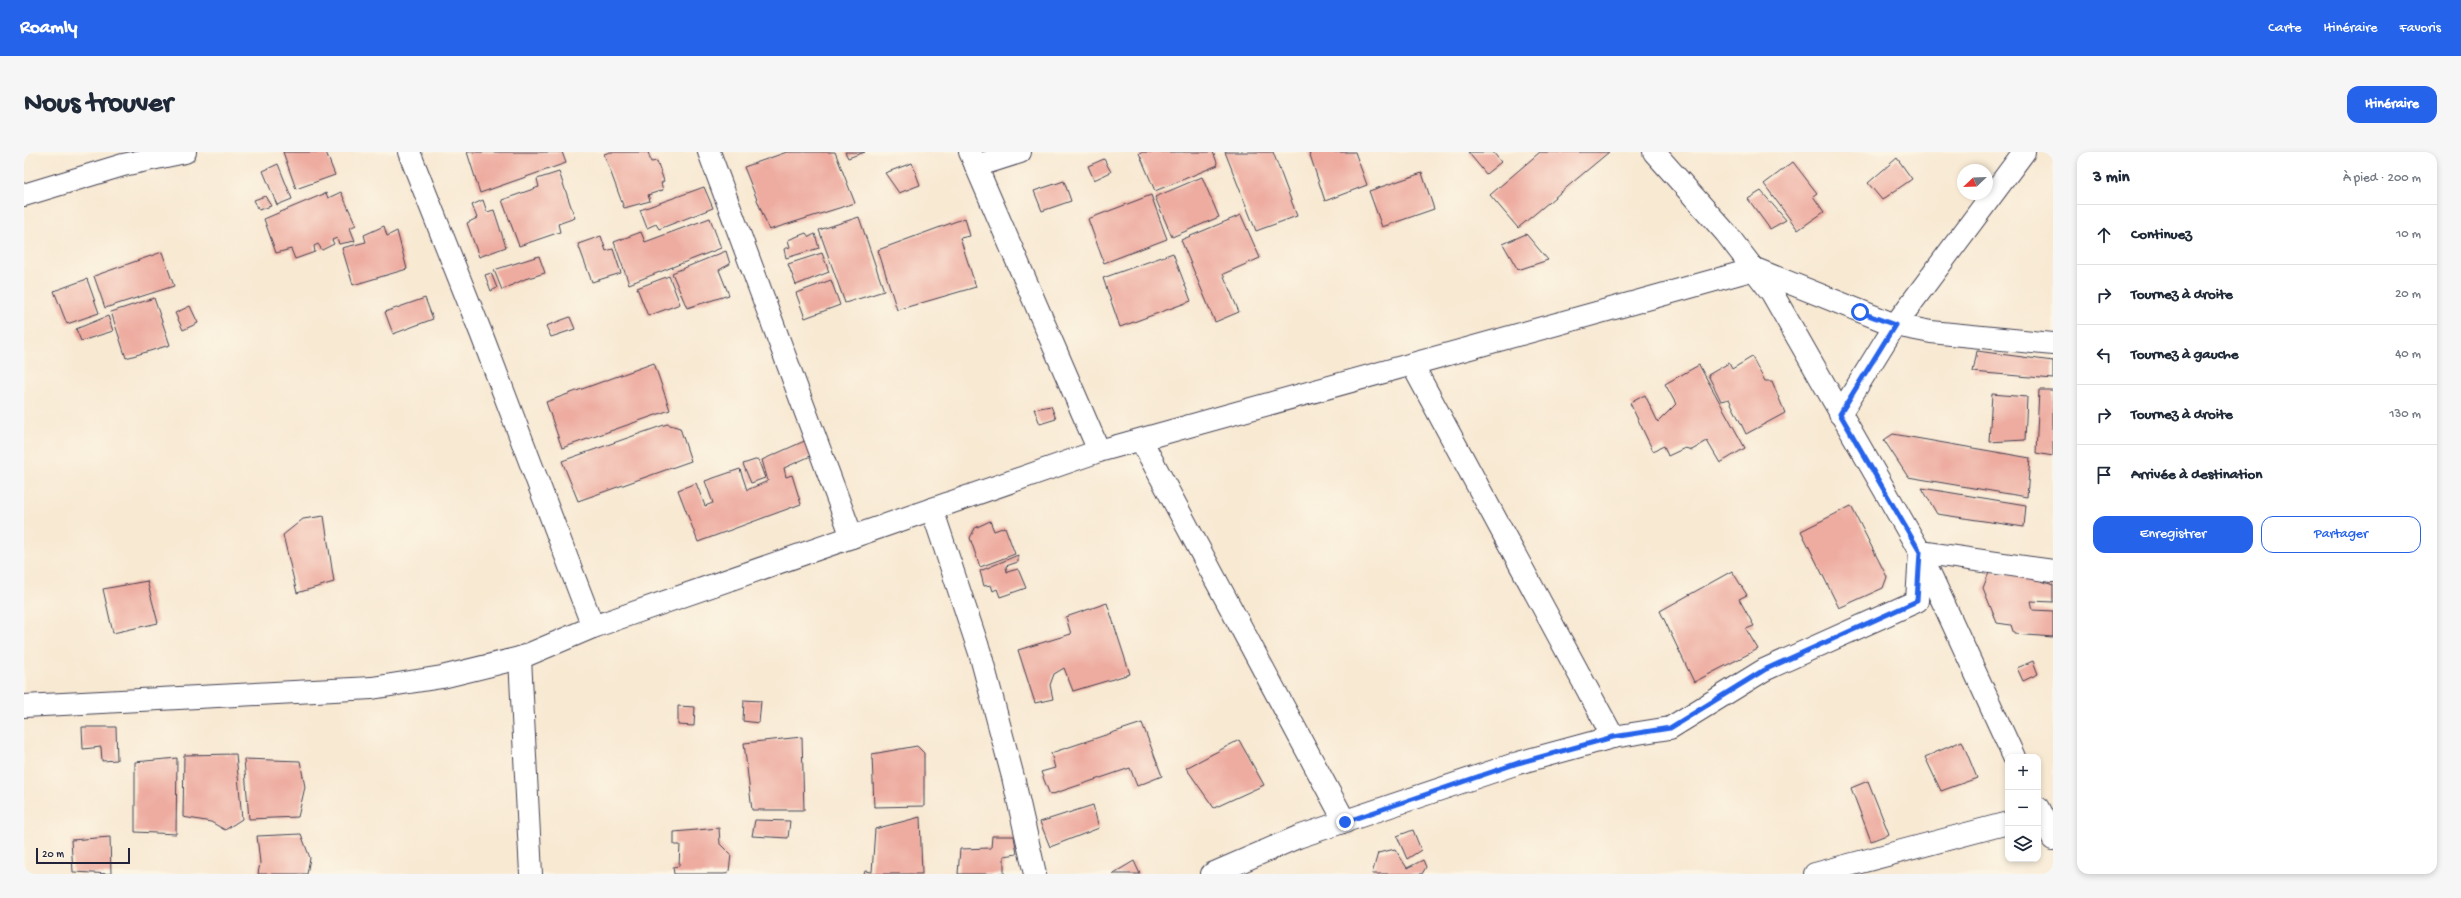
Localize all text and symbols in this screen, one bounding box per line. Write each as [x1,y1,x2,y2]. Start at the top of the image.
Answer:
text: Roamly [20,17,77,40]
text: Carte [2268,20,2302,37]
text: Itinéraire [2324,20,2377,37]
text: Favoris [2399,20,2441,37]
button: Itinéraire [2347,86,2437,123]
text: Nous trouver [24,88,173,121]
north arrow [1957,164,1993,200]
text: 3 min [2093,168,2130,188]
text: À pied · 200 m [2343,171,2421,186]
icon: ahead [2093,224,2115,246]
text: Continuez [2131,226,2192,244]
text: 10 m [2396,227,2421,242]
icon: right [2093,284,2115,306]
text: Tournez à droite [2131,286,2233,304]
text: 20 m [2395,287,2421,302]
route start [1851,303,1869,321]
icon: left [2093,344,2115,366]
text: Tournez à gauche [2131,346,2239,364]
text: 40 m [2395,347,2421,362]
icon: right [2093,404,2115,426]
text: Tournez à droite [2131,406,2233,424]
text: 130 m [2389,407,2421,422]
icon: arrive [2093,464,2115,486]
text: Arrivée à destination [2131,466,2262,484]
button: Enregistrer [2093,516,2253,553]
button: Partager [2261,516,2421,553]
map controls [2005,754,2041,862]
button: + [2005,754,2041,790]
button: − [2005,790,2041,826]
route end [1336,813,1354,831]
button: layers [2005,826,2041,862]
scale bar [36,846,130,865]
text: 20 m [42,849,64,861]

